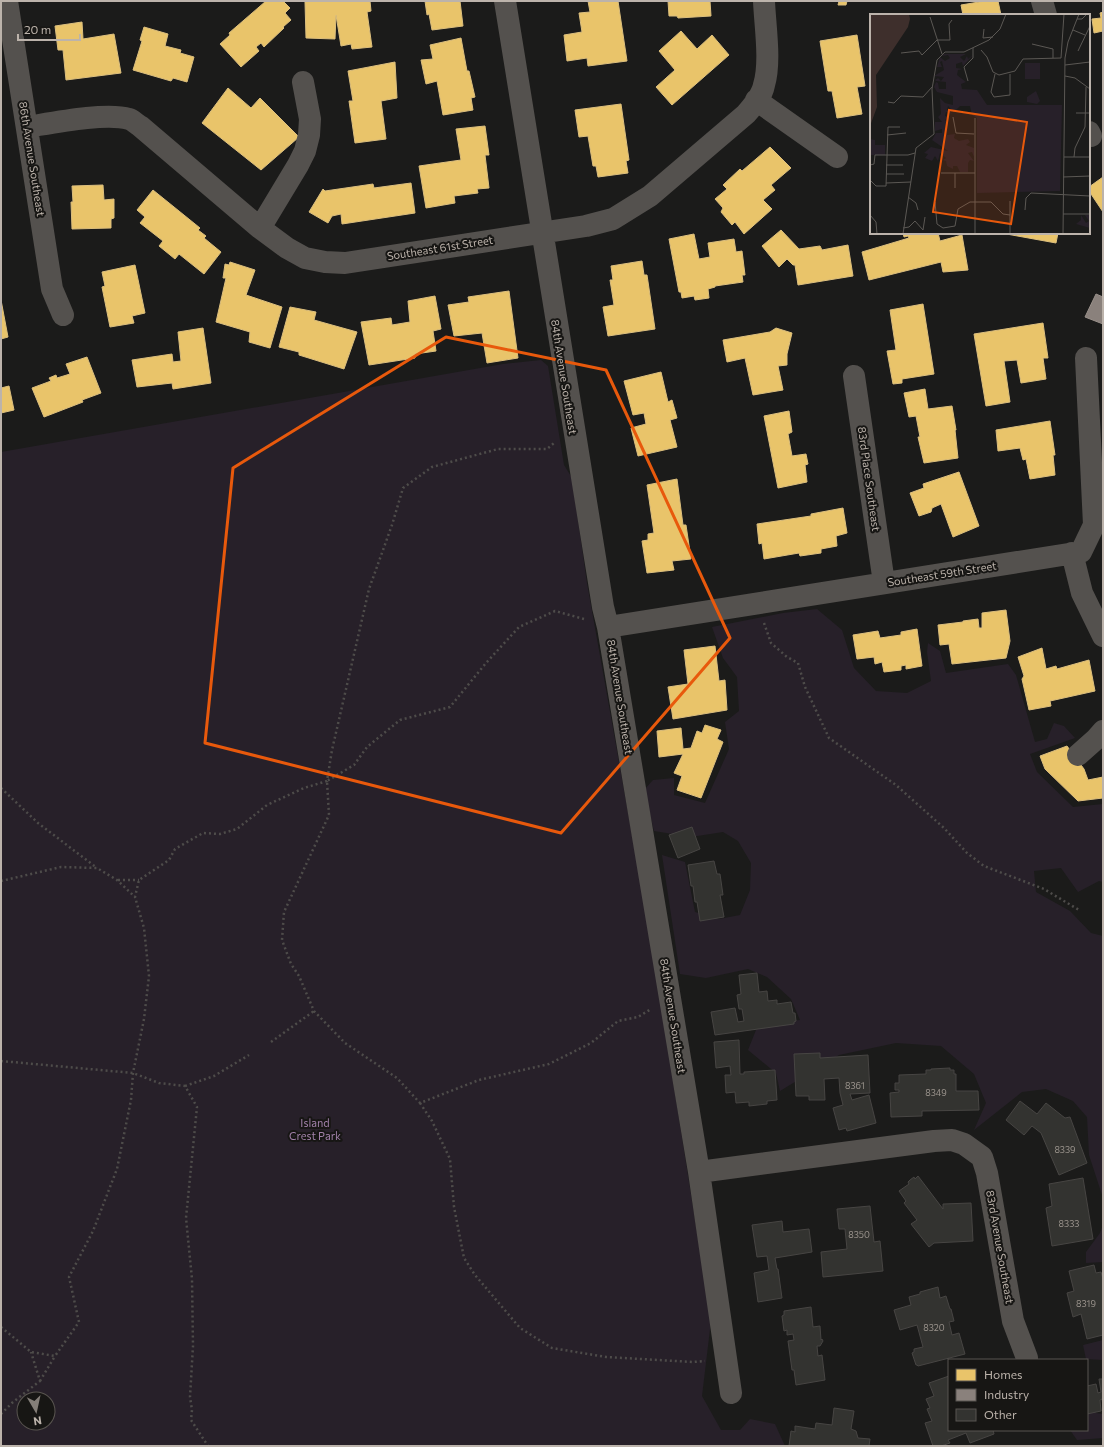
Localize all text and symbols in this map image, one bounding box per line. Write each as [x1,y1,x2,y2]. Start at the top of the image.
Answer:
inset map [870,14,1090,234]
scale bar [18,16,80,42]
text: 20 m [24,22,51,36]
street label: 86th Avenue Southeast [17,101,48,218]
street label: Southeast 61st Street [386,233,494,262]
street label: 84th Avenue Southeast [549,319,580,436]
street label: 83rd Place Southeast [856,426,883,533]
street label: Southeast 59th Street [887,558,998,589]
street label: 84th Avenue Southeast [605,639,636,756]
street label: 84th Avenue Southeast [658,958,689,1075]
house number: 8361 [845,1080,865,1091]
house number: 8349 [925,1087,947,1098]
park label: Island Crest Park [289,1116,341,1142]
house number: 8339 [1054,1144,1076,1155]
street label: 83rd Avenue Southeast [984,1189,1017,1305]
house number: 8333 [1059,1218,1079,1229]
house number: 8350 [848,1229,870,1240]
house number: 8319 [1076,1298,1096,1309]
house number: 8320 [923,1322,945,1333]
legend [948,1359,1088,1431]
text: Homes [984,1367,1022,1381]
text: Industry [984,1387,1029,1401]
north arrow [16,1391,56,1431]
text: Other [984,1407,1017,1421]
text: N [33,1414,43,1428]

